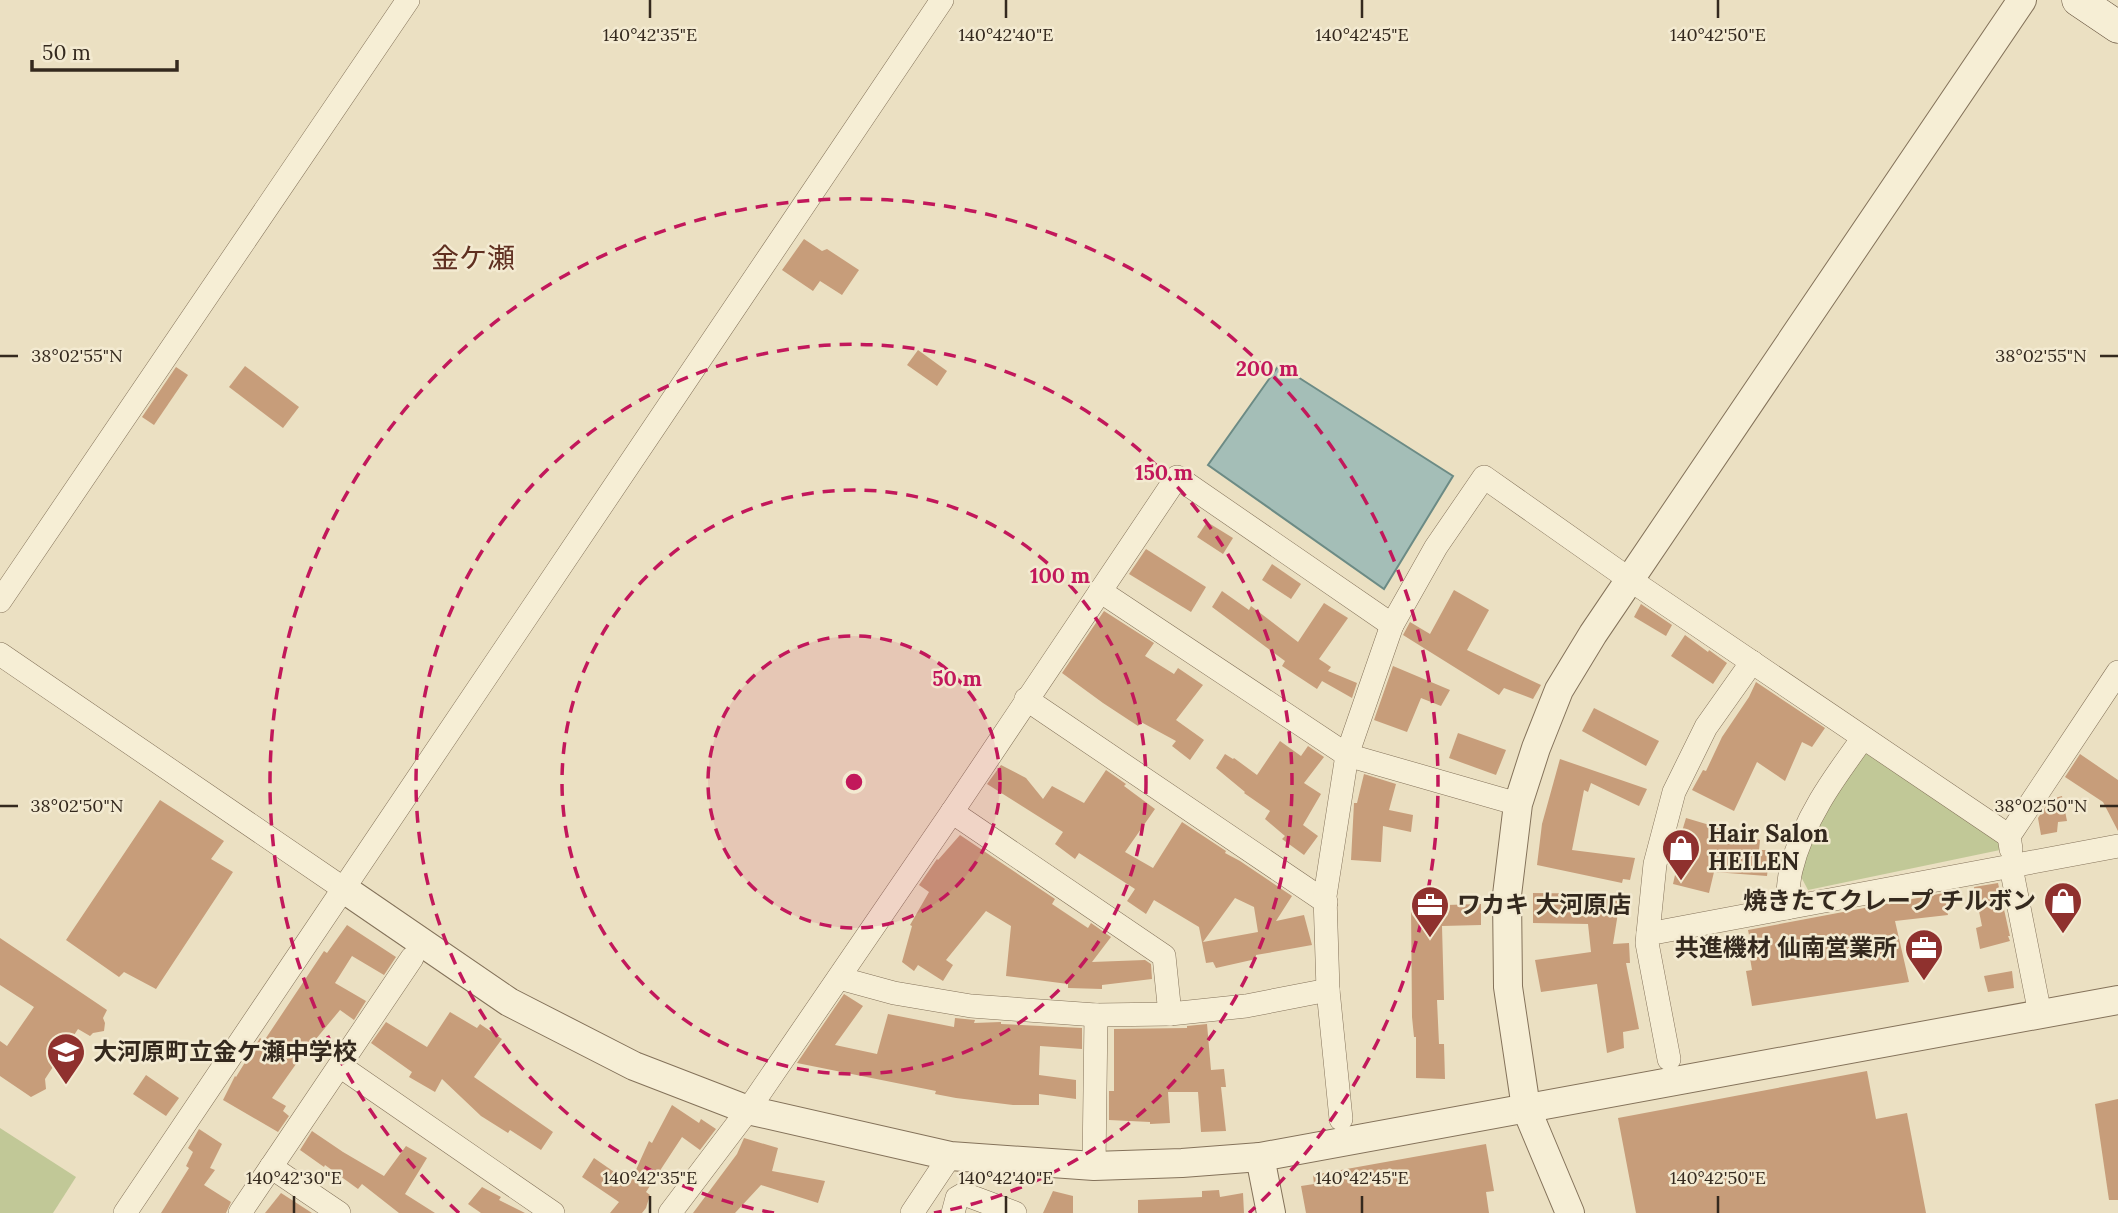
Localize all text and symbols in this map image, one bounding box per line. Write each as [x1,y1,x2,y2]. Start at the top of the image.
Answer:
text: 140°42'35"E [603,23,697,46]
text: 140°42'40"E [959,23,1053,46]
text: 140°42'45"E [1315,23,1409,46]
text: 140°42'50"E [1670,23,1766,46]
scale bar [32,28,177,72]
text: 50 m [42,39,91,66]
district label: 金ケ瀬 [431,240,515,276]
text: 38°02'55"N [31,344,123,367]
text: 38°02'55"N [1995,344,2087,367]
text: 200 m [1236,355,1298,382]
text: 150 m [1135,459,1193,486]
text: 100 m [1030,562,1090,589]
text: 50 m [932,665,982,692]
centre of rings [842,770,866,794]
text: 38°02'50"N [31,794,123,817]
text: 38°02'50"N [1995,794,2087,817]
place label: Hair Salon HEILEN [1708,818,1829,877]
shop icon: Hair Salon HEILEN [1660,827,1702,882]
shop icon: 焼きたてクレープ チルボン [2042,880,2084,935]
office icon: ワカキ 大河原店 [1409,884,1451,939]
place label: 焼きたてクレープ チルボン [1743,885,2036,916]
place label: ワカキ 大河原店 [1457,889,1631,920]
office icon: 共進機材 仙南営業所 [1903,927,1945,982]
place label: 共進機材 仙南営業所 [1675,932,1897,963]
school or university icon: 大河原町立金ケ瀬中学校 [45,1031,87,1086]
place label: 大河原町立金ケ瀬中学校 [93,1036,357,1067]
text: 140°42'30"E [246,1166,342,1189]
text: 140°42'35"E [603,1166,697,1189]
text: 140°42'40"E [959,1166,1053,1189]
text: 140°42'45"E [1315,1166,1409,1189]
text: 140°42'50"E [1670,1166,1766,1189]

